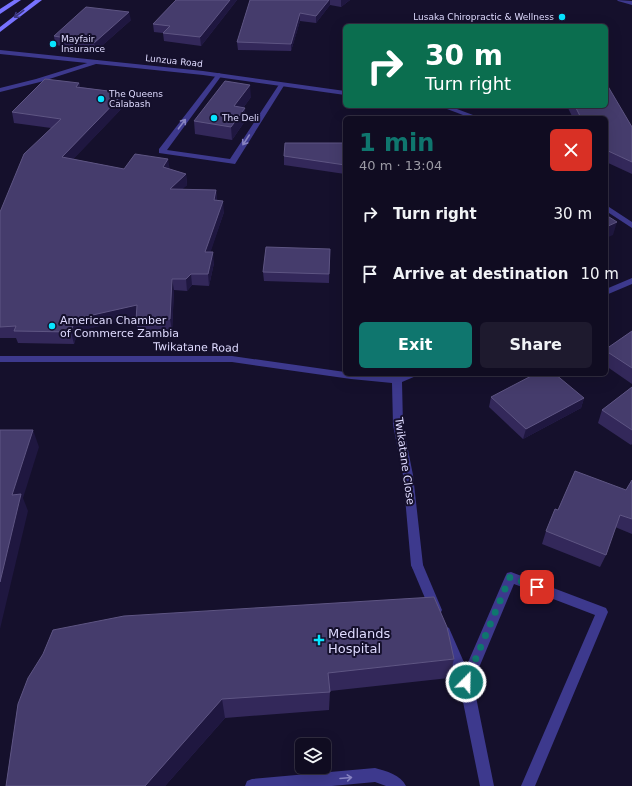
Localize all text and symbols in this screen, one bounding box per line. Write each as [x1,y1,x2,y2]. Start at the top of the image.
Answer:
one-way arrow [14,10,25,19]
place label: Lusaka Chiropractic & Wellness [413,12,554,22]
marker: Lusaka Chiropractic & Wellness [557,12,567,22]
place label: Mayfair Insurance [61,34,106,54]
marker: Mayfair Insurance [48,39,58,49]
text: 30 m [425,39,503,72]
icon: right [359,40,411,92]
street label: Lunzua Road [145,53,203,69]
text: Turn right [425,73,511,94]
place label: The Queens Calabash [108,89,163,109]
marker: The Queens Calabash [96,94,106,104]
marker: The Deli [209,113,219,123]
place label: The Deli [221,113,259,123]
one-way arrow [178,119,186,130]
text: 1 min [359,129,434,157]
button: close [550,129,592,171]
one-way arrow [242,134,250,145]
text: 40 m · 13:04 [359,158,442,173]
icon: right [359,203,381,225]
text: Turn right [393,205,477,223]
text: 30 m [554,205,592,223]
icon: arrive [359,263,381,285]
text: Arrive at destination [393,265,568,283]
text: 10 m [580,265,619,283]
place label: American Chamber of Commerce Zambia [60,314,179,340]
marker: American Chamber of Commerce Zambia [47,321,57,331]
button: Exit [359,322,472,368]
button: Share [480,322,592,368]
street label: Twikatane Road [152,340,239,355]
street label: Twikatane Close [392,416,417,506]
pin [520,570,554,604]
icon: arrive [526,576,548,598]
place label: Medlands Hospital [328,626,391,656]
marker: Medlands Hospital [313,634,325,646]
position arrow [445,661,487,703]
map controls [295,738,331,774]
button: layers [295,738,331,774]
one-way arrow [339,774,352,781]

